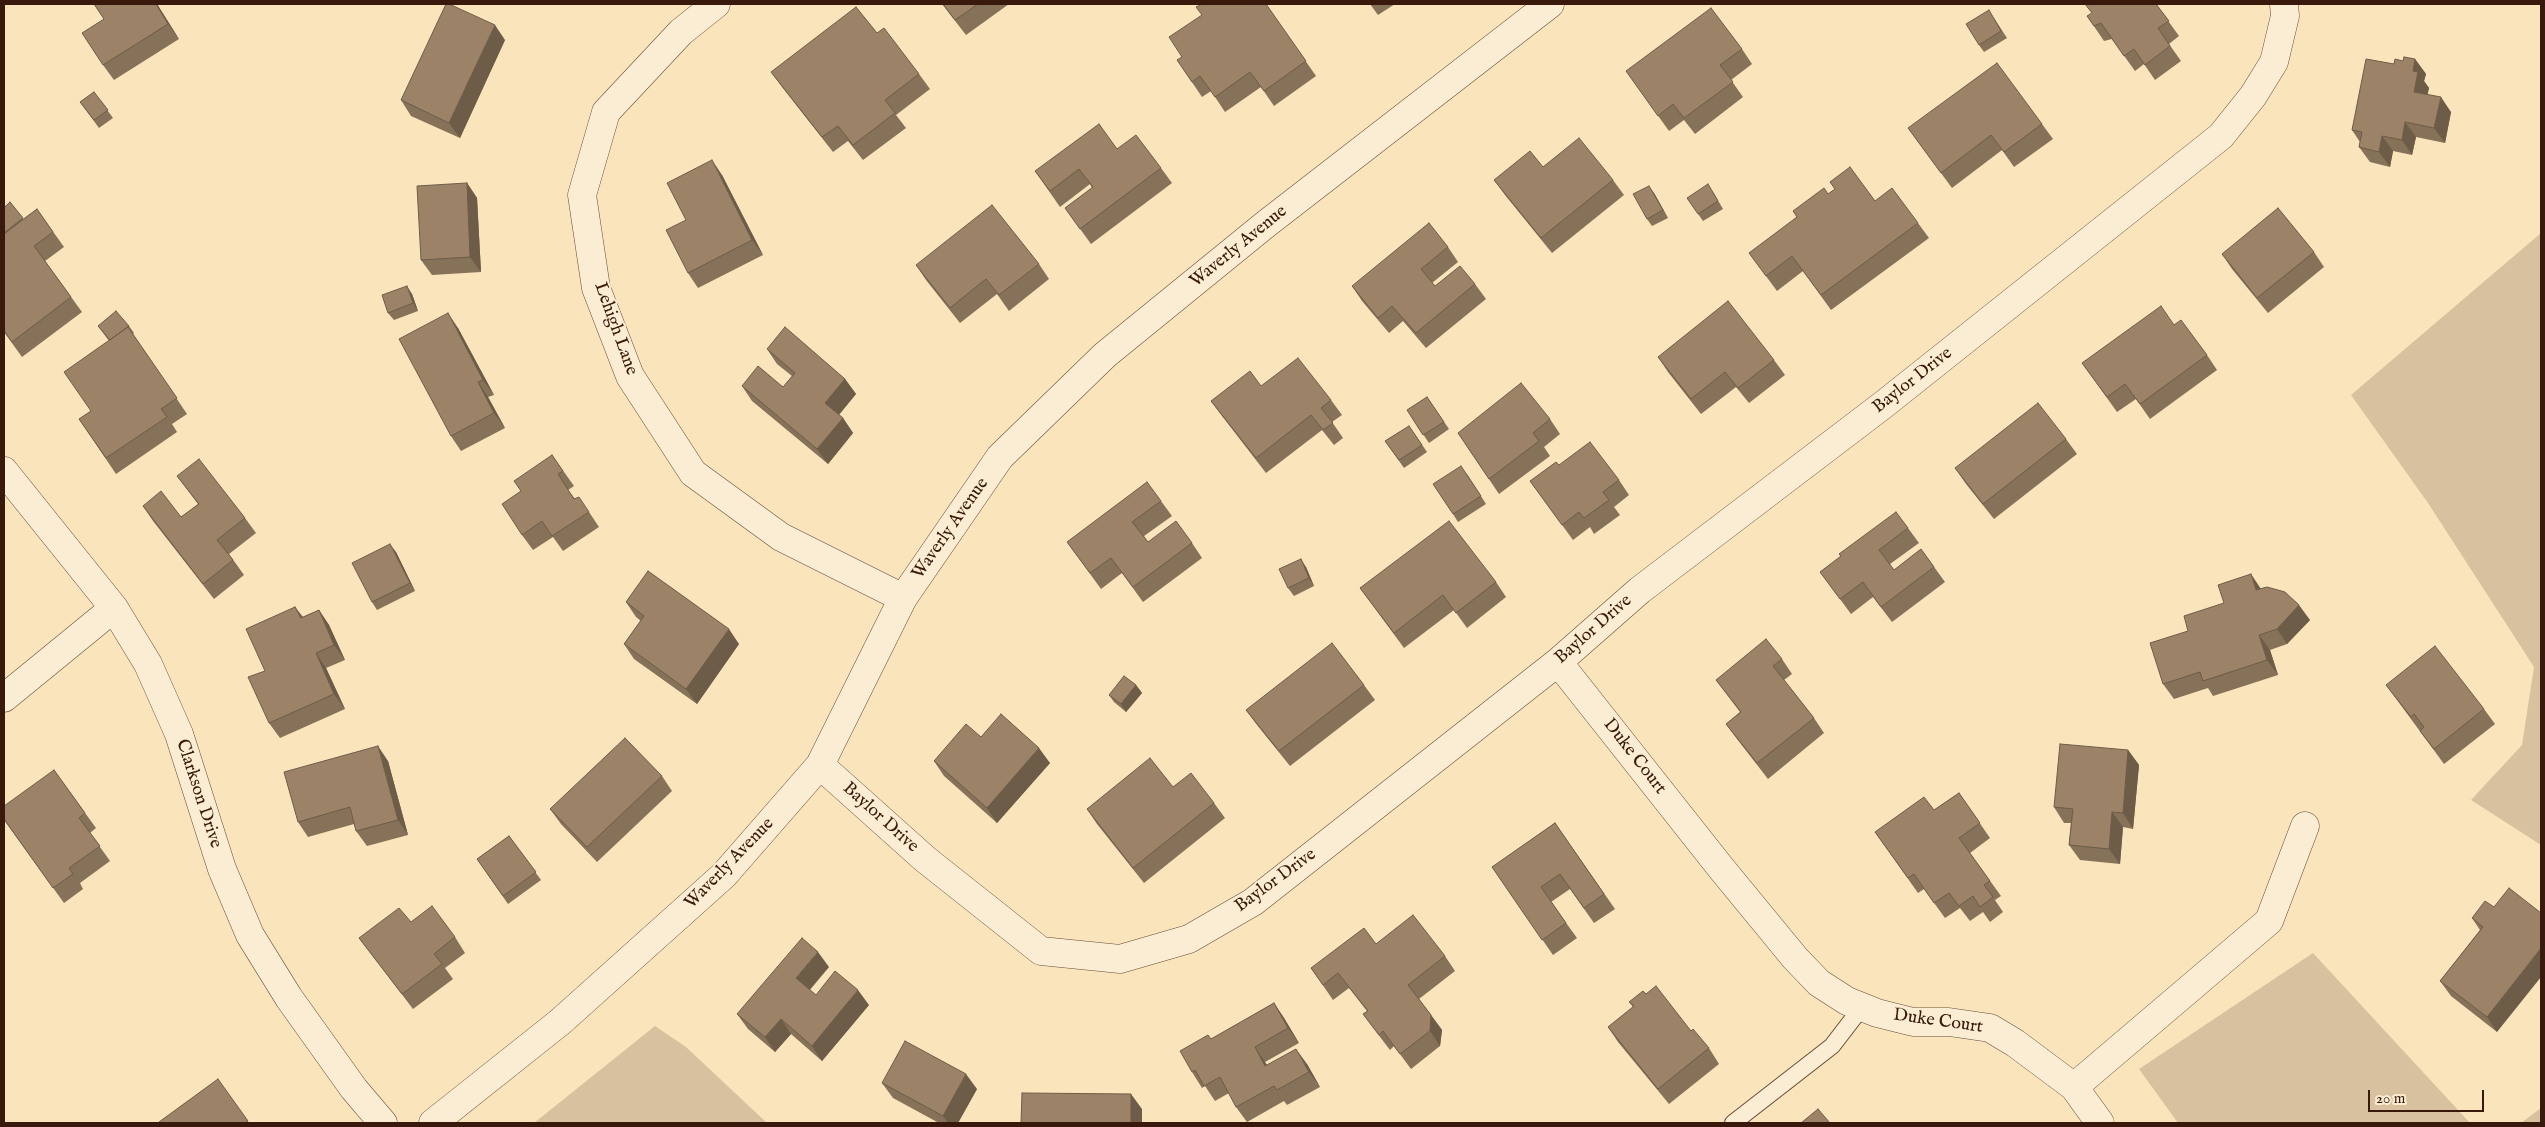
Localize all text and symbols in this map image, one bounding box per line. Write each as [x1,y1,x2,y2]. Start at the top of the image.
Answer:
street label: Waverly Avenue [1186,201,1292,293]
street label: Lehigh Lane [588,280,642,378]
street label: Baylor Drive [1869,343,1957,419]
street label: Waverly Avenue [908,474,994,584]
street label: Baylor Drive [1551,591,1637,669]
street label: Duke Court [1598,715,1670,799]
street label: Clarkson Drive [170,737,226,851]
street label: Baylor Drive [837,778,923,858]
street label: Waverly Avenue [681,814,779,914]
street label: Baylor Drive [1231,844,1321,918]
street label: Duke Court [1892,1005,1984,1039]
scale bar [2370,1080,2486,1112]
text: 20 m [2376,1089,2405,1108]

